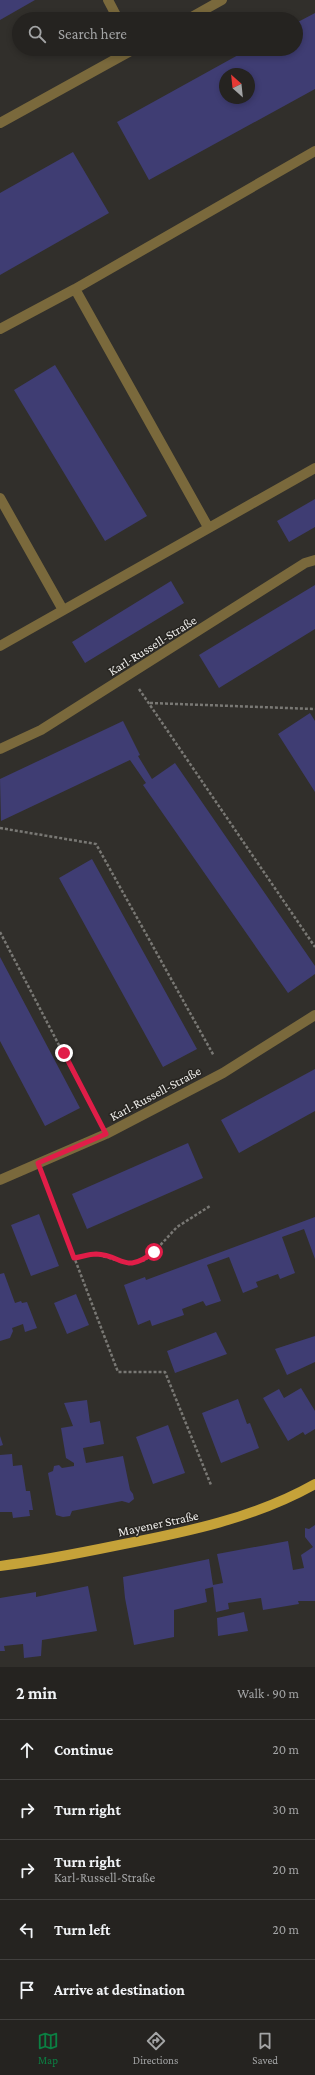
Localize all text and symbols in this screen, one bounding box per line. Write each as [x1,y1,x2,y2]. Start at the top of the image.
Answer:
search box [12,12,303,56]
icon: search [26,23,48,45]
text: Search here [58,26,127,42]
north arrow [219,68,255,104]
street label: Karl-Russell-Straße [105,612,199,679]
route end [55,1044,73,1062]
street label: Karl-Russell-Straße [107,1063,204,1124]
route start [145,1243,163,1261]
street label: Mayener Straße [117,1508,200,1539]
text: 2 min [16,1684,57,1703]
text: Walk · 90 m [237,1686,299,1701]
icon: ahead [16,1739,38,1761]
text: Continue [54,1742,113,1758]
text: 20 m [273,1742,299,1757]
icon: right [16,1799,38,1821]
text: Turn right [54,1802,121,1818]
text: 30 m [273,1802,299,1817]
text: Turn right [54,1854,121,1870]
icon: right [16,1859,38,1881]
text: 20 m [273,1862,299,1877]
text: Karl-Russell-Straße [54,1870,155,1885]
icon: left [16,1919,38,1941]
text: Turn left [54,1922,110,1938]
text: 20 m [273,1922,299,1937]
icon: arrive [16,1979,38,2001]
text: Arrive at destination [54,1982,185,1998]
tab: Map [37,2030,59,2066]
tab: Directions [133,2030,178,2066]
tab: Saved [252,2030,278,2066]

